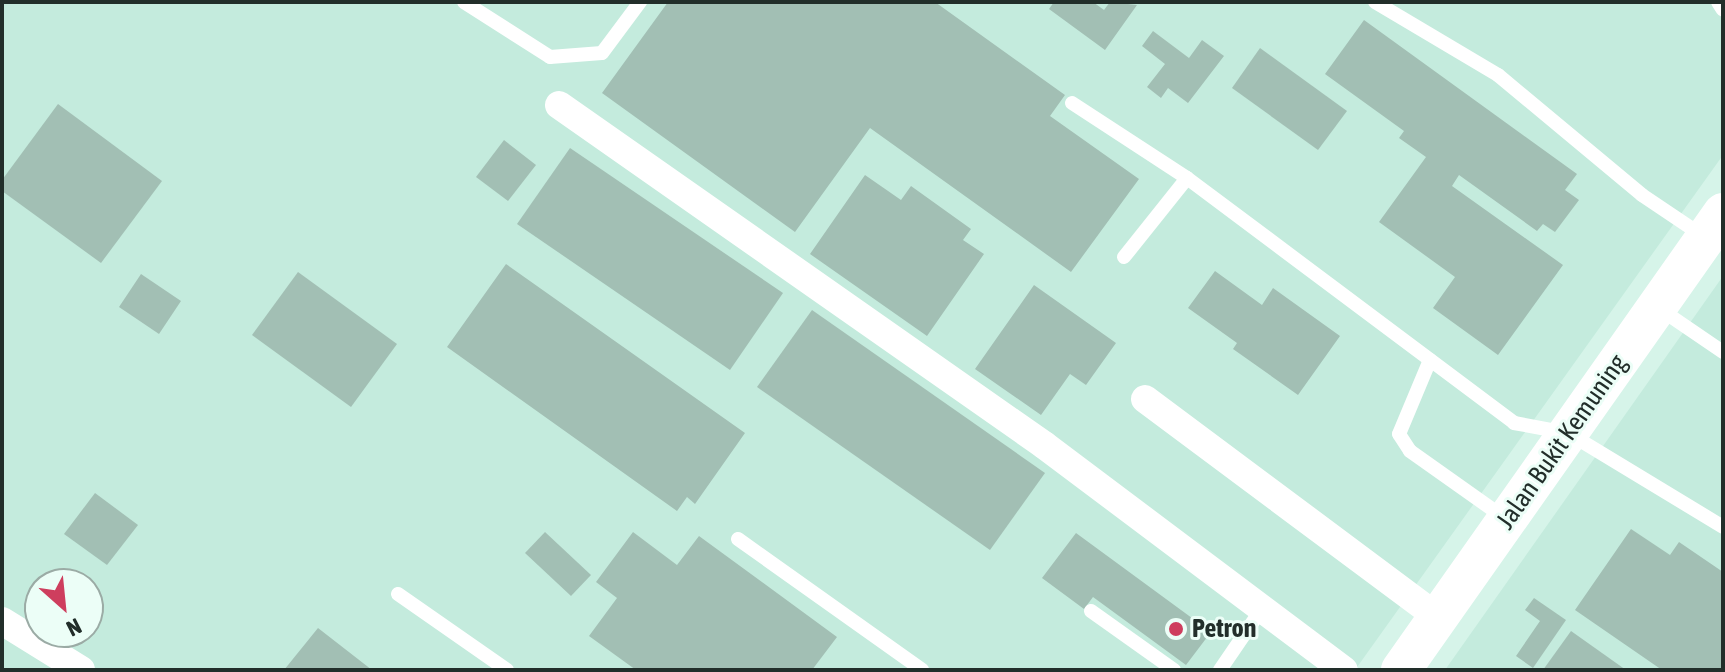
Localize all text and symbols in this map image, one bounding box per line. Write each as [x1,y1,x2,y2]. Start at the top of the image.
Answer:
street label: Jalan Bukit Kemuning [1490,349,1634,535]
north arrow [24,568,104,648]
text: N [62,613,86,642]
place label: Petron [1192,613,1256,645]
marker: Petron [1167,620,1185,638]

